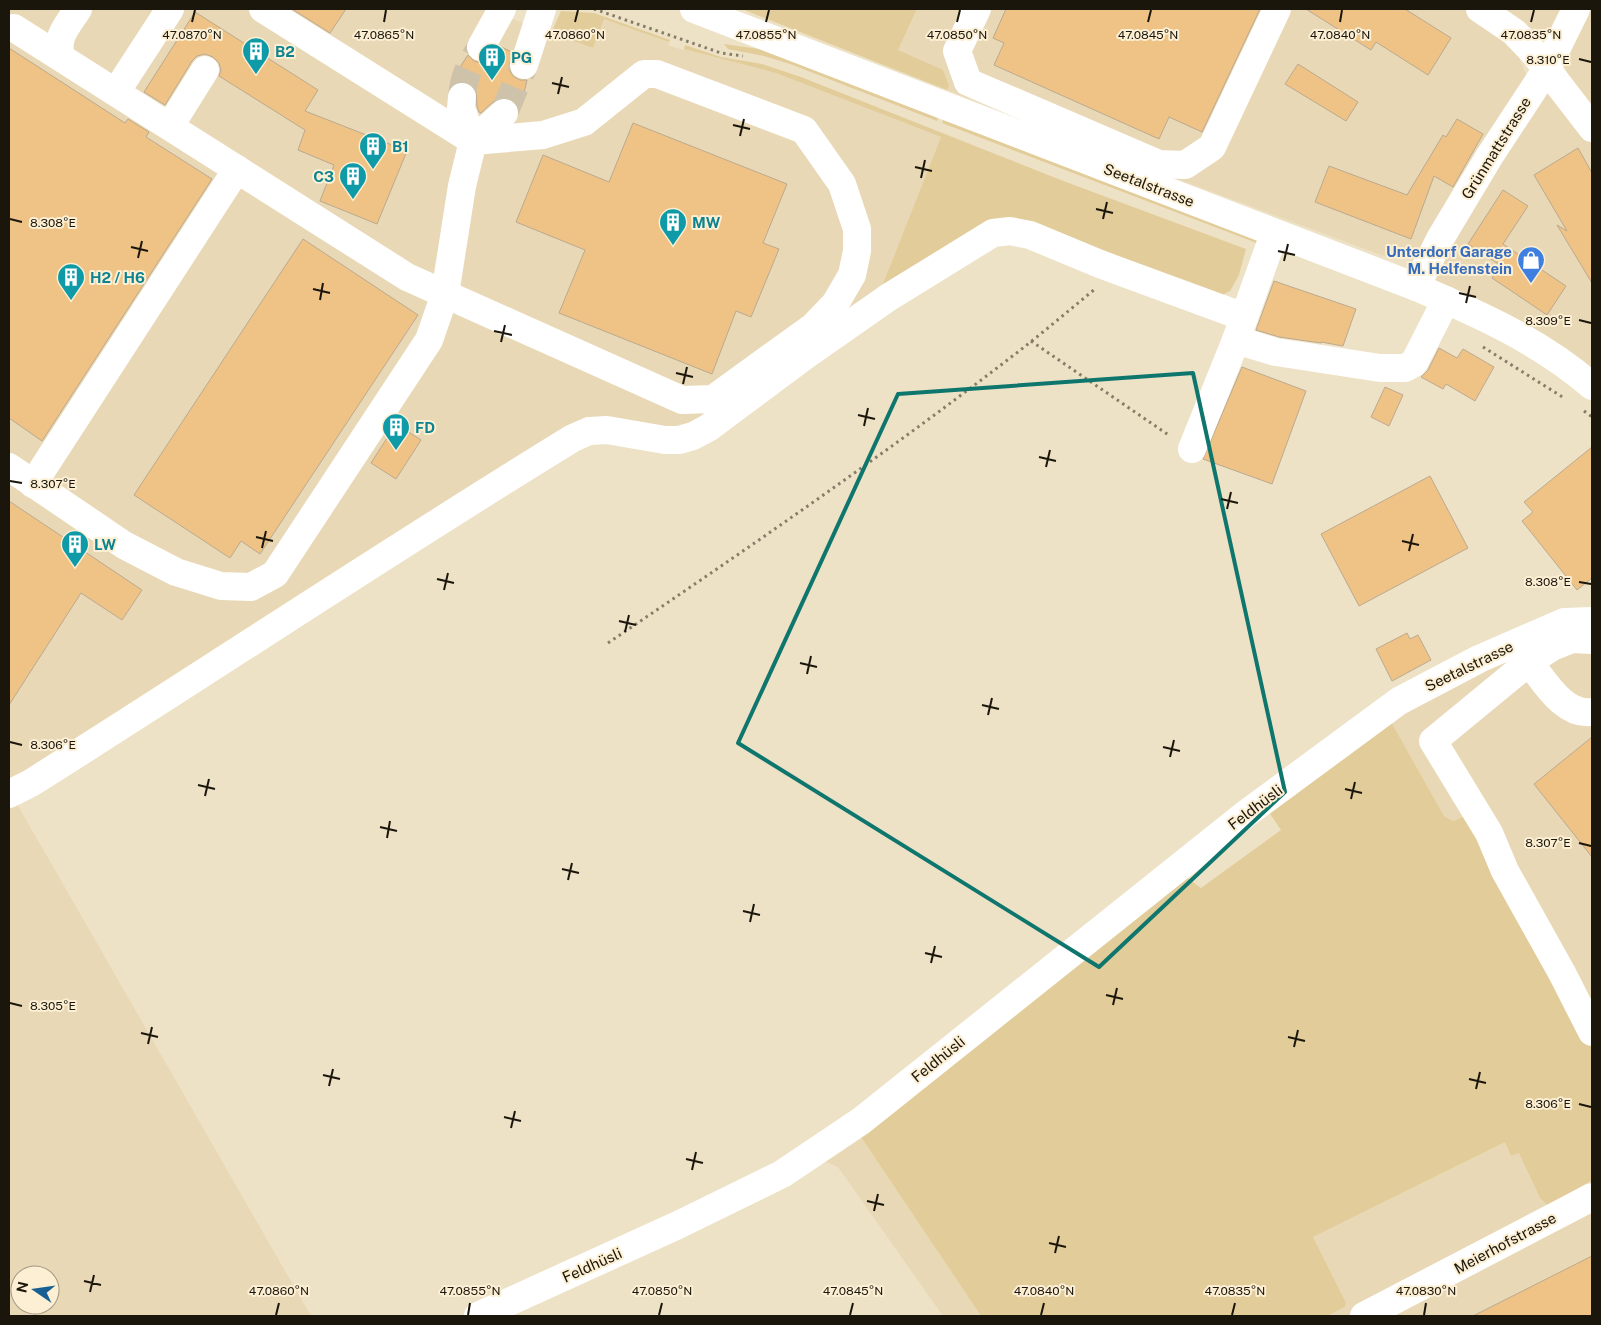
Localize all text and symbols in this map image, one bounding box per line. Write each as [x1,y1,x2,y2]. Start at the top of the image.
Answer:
text: 47.0870°N [162,28,222,42]
text: 47.0865°N [354,28,414,42]
text: 47.0860°N [545,28,605,42]
text: 47.0855°N [735,28,797,42]
text: 47.0850°N [927,28,987,42]
text: 47.0845°N [1118,28,1178,42]
text: 47.0840°N [1310,28,1370,42]
text: 47.0835°N [1501,28,1561,42]
building icon: B2 [241,36,271,75]
building icon: PG [477,42,507,81]
place label: B2 [275,43,295,60]
place label: PG [511,49,532,66]
text: 8.310°E [1526,53,1570,67]
street label: Grünmattstrasse [1458,94,1534,202]
building icon: B1 [358,131,388,170]
place label: B1 [392,138,409,155]
street label: Seetalstrasse [1101,160,1197,210]
building icon: C3 [338,161,368,200]
place label: C3 [313,168,334,185]
building icon: MW [658,207,688,246]
place label: MW [692,214,721,231]
text: 8.308°E [30,216,76,230]
place label: Unterdorf Garage M. Helfenstein [1386,243,1512,277]
shop icon: Unterdorf Garage M. Helfenstein [1516,245,1546,284]
building icon: H2 / H6 [56,262,86,301]
place label: H2 / H6 [90,269,145,286]
text: 8.309°E [1525,314,1571,328]
building icon: FD [381,412,411,451]
place label: FD [415,419,435,436]
text: 8.307°E [30,477,76,491]
building icon: LW [60,529,90,568]
place label: LW [94,536,117,553]
text: 8.308°E [1525,575,1571,589]
street label: Seetalstrasse [1422,637,1516,695]
text: 8.306°E [30,738,76,752]
street label: Feldhüsli [1225,781,1285,833]
text: 8.307°E [1525,836,1571,850]
text: 8.305°E [30,999,76,1013]
street label: Feldhüsli [908,1032,968,1086]
text: 8.306°E [1525,1097,1571,1111]
street label: Meierhofstrasse [1451,1209,1559,1277]
street label: Feldhüsli [560,1244,624,1286]
north arrow [10,1265,60,1315]
text: N [13,1280,31,1294]
text: 47.0860°N [249,1284,309,1298]
text: 47.0855°N [439,1284,501,1298]
text: 47.0850°N [632,1284,692,1298]
text: 47.0845°N [823,1284,883,1298]
text: 47.0840°N [1014,1284,1074,1298]
text: 47.0835°N [1205,1284,1265,1298]
text: 47.0830°N [1396,1284,1456,1298]

